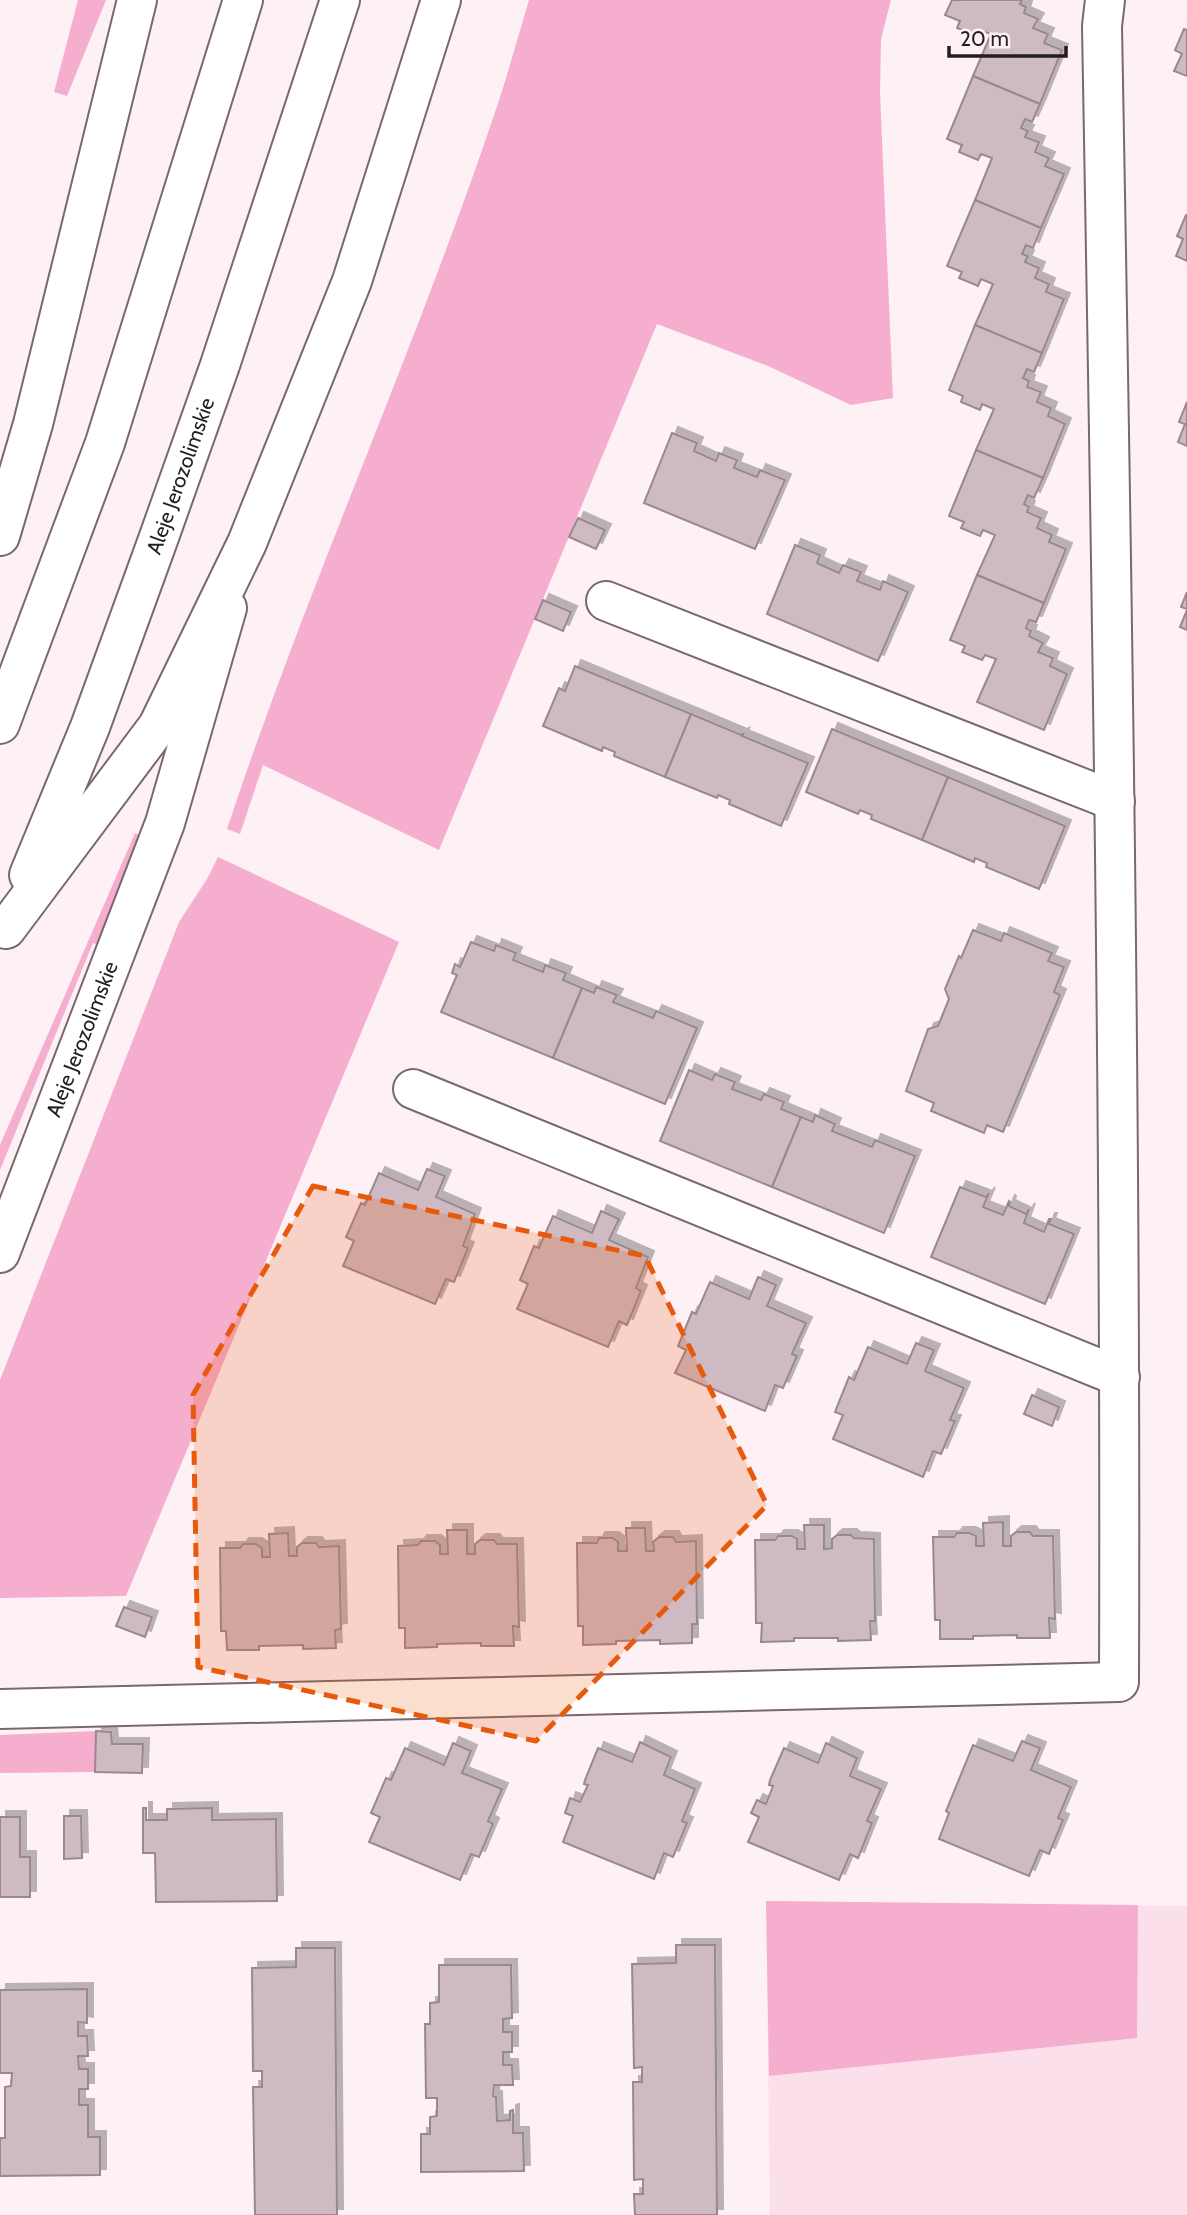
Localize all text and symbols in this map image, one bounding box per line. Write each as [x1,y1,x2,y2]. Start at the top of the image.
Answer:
scale bar [949,14,1066,58]
text: 20 m [960,26,1009,51]
street label: Aleje Jerozolimskie [141,394,220,557]
street label: Aleje Jerozolimskie [40,958,123,1120]

